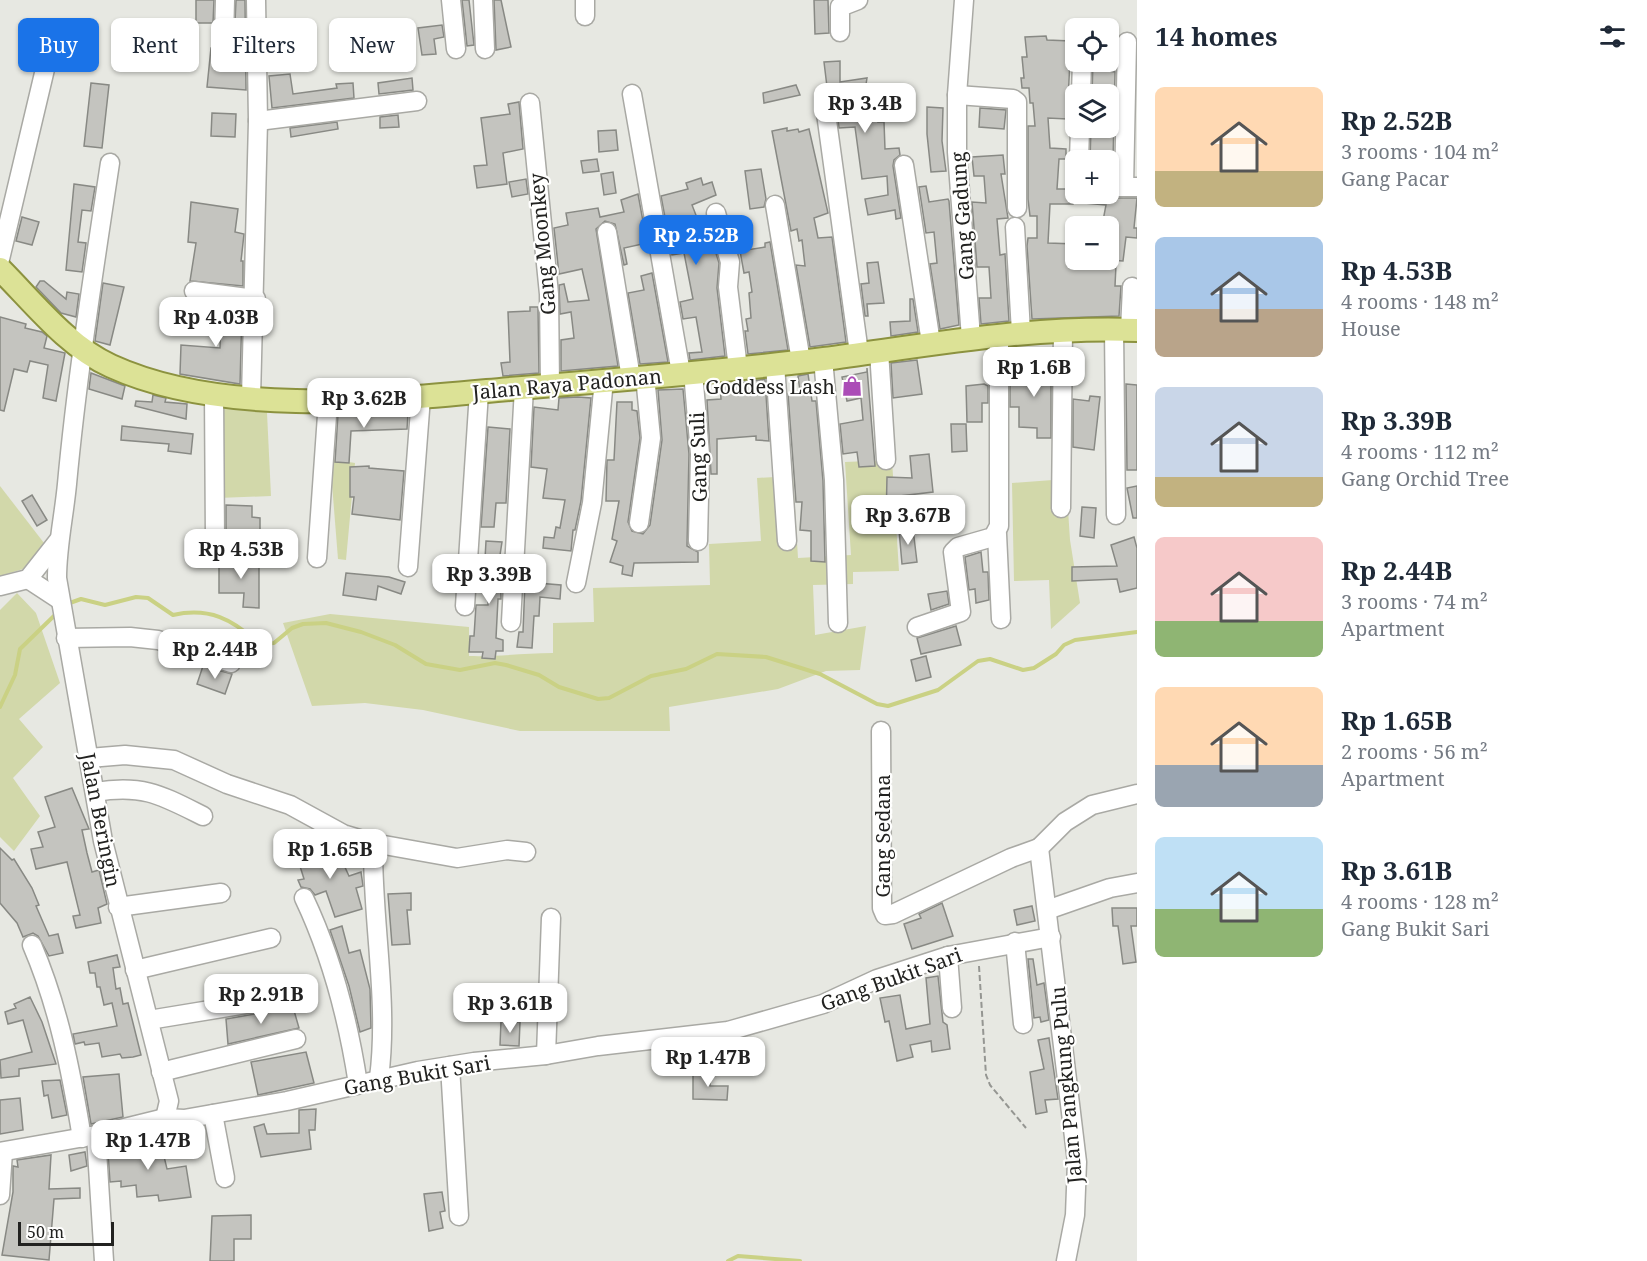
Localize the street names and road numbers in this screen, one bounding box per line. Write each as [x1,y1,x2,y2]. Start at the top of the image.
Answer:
street label: Gang Gadung [944,151,980,281]
street label: Gang Moonkey [522,171,562,316]
street label: Jalan Raya Padonan [470,362,663,406]
street label: Gang Suli [683,411,713,503]
street label: Jalan Beringin [75,749,127,890]
street label: Gang Sedana [869,774,896,898]
street label: Gang Bukit Sari [817,941,966,1017]
street label: Jalan Pangkung Pulu [1044,985,1088,1186]
street label: Gang Bukit Sari [342,1049,493,1101]

